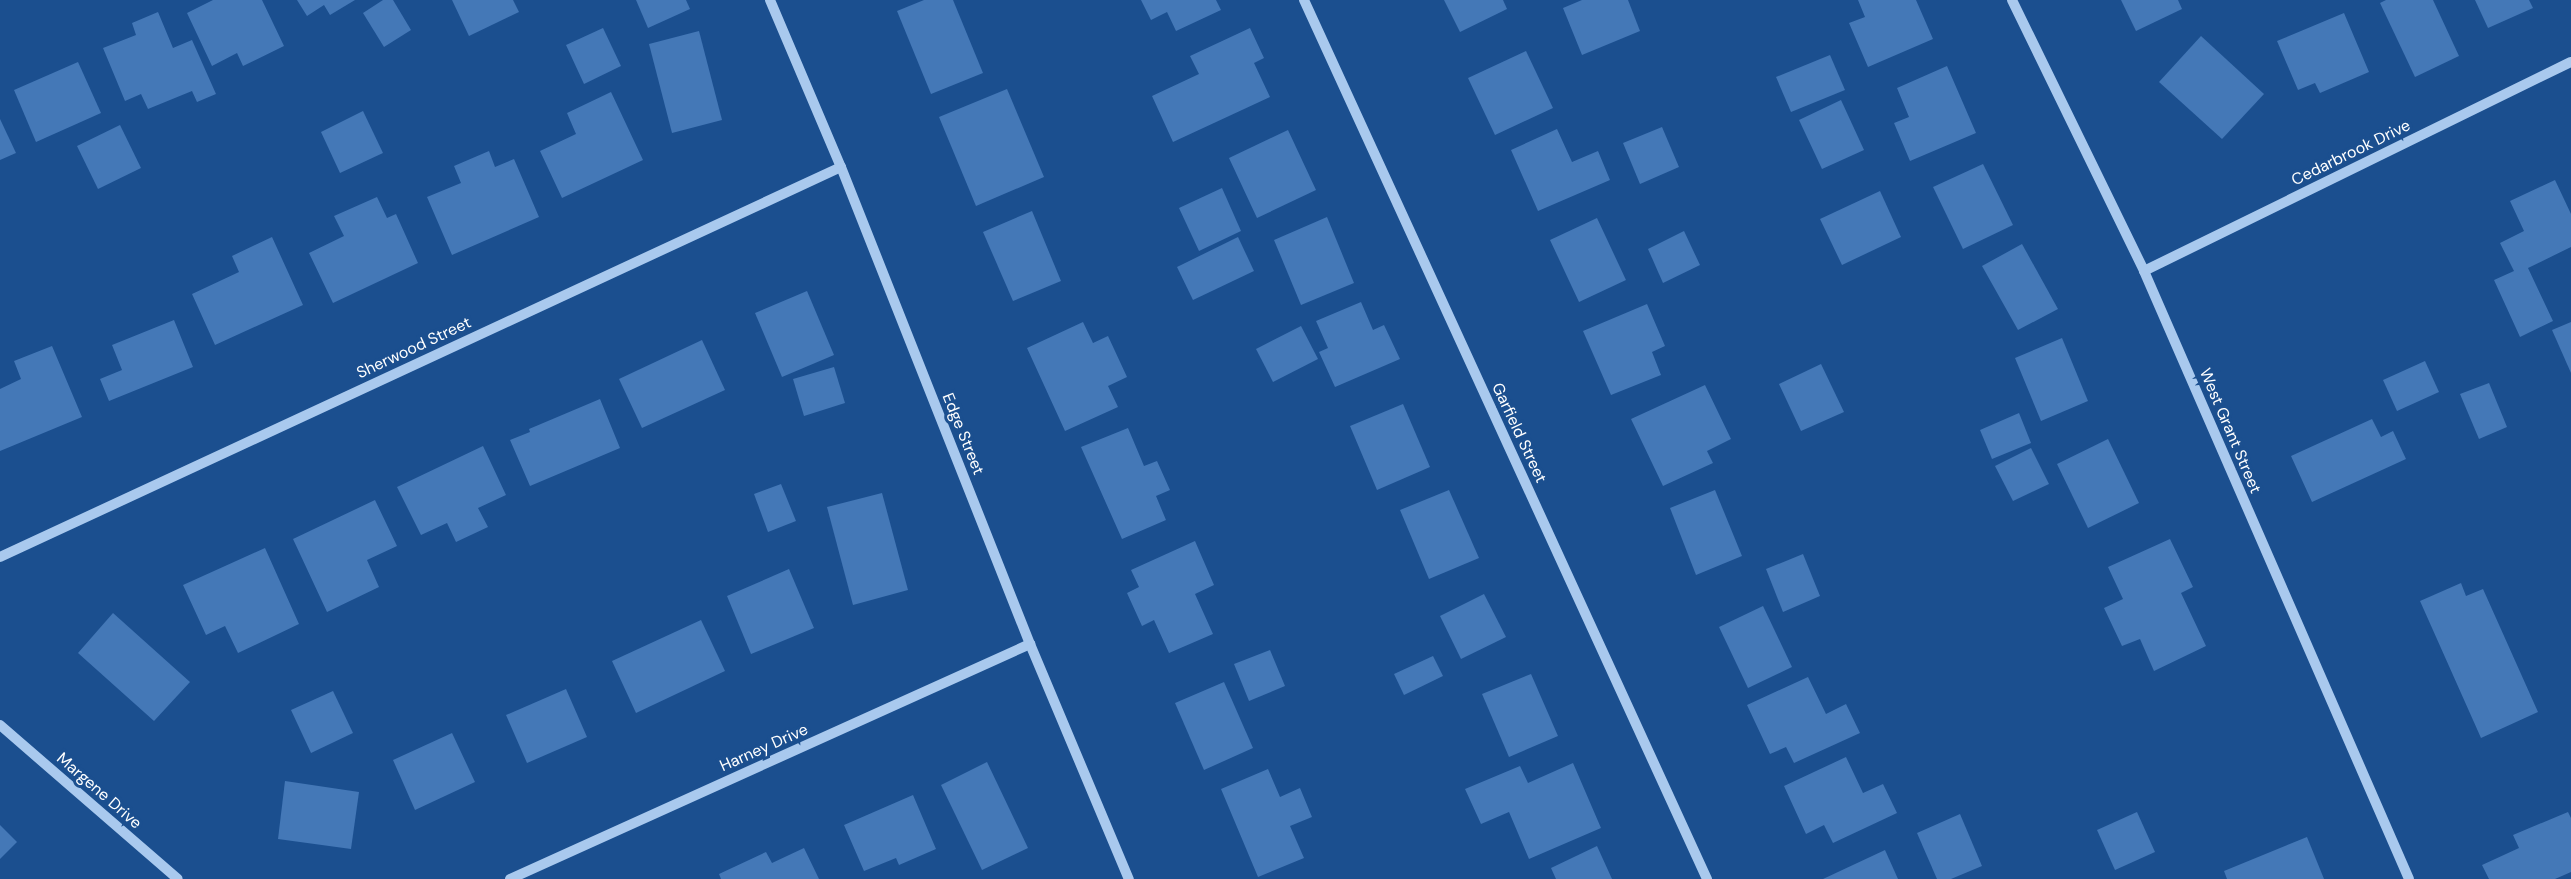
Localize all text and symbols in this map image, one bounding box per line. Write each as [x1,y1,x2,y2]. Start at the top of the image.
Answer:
street label: Cedarbrook Drive [2288,116,2414,190]
street label: Sherwood Street [354,313,474,383]
street label: West Grant Street [2195,366,2265,496]
street label: Garfield Street [1487,380,1551,486]
street label: Edge Street [938,390,988,478]
street label: Harney Drive [717,720,811,776]
street label: Margene Drive [53,749,145,833]

